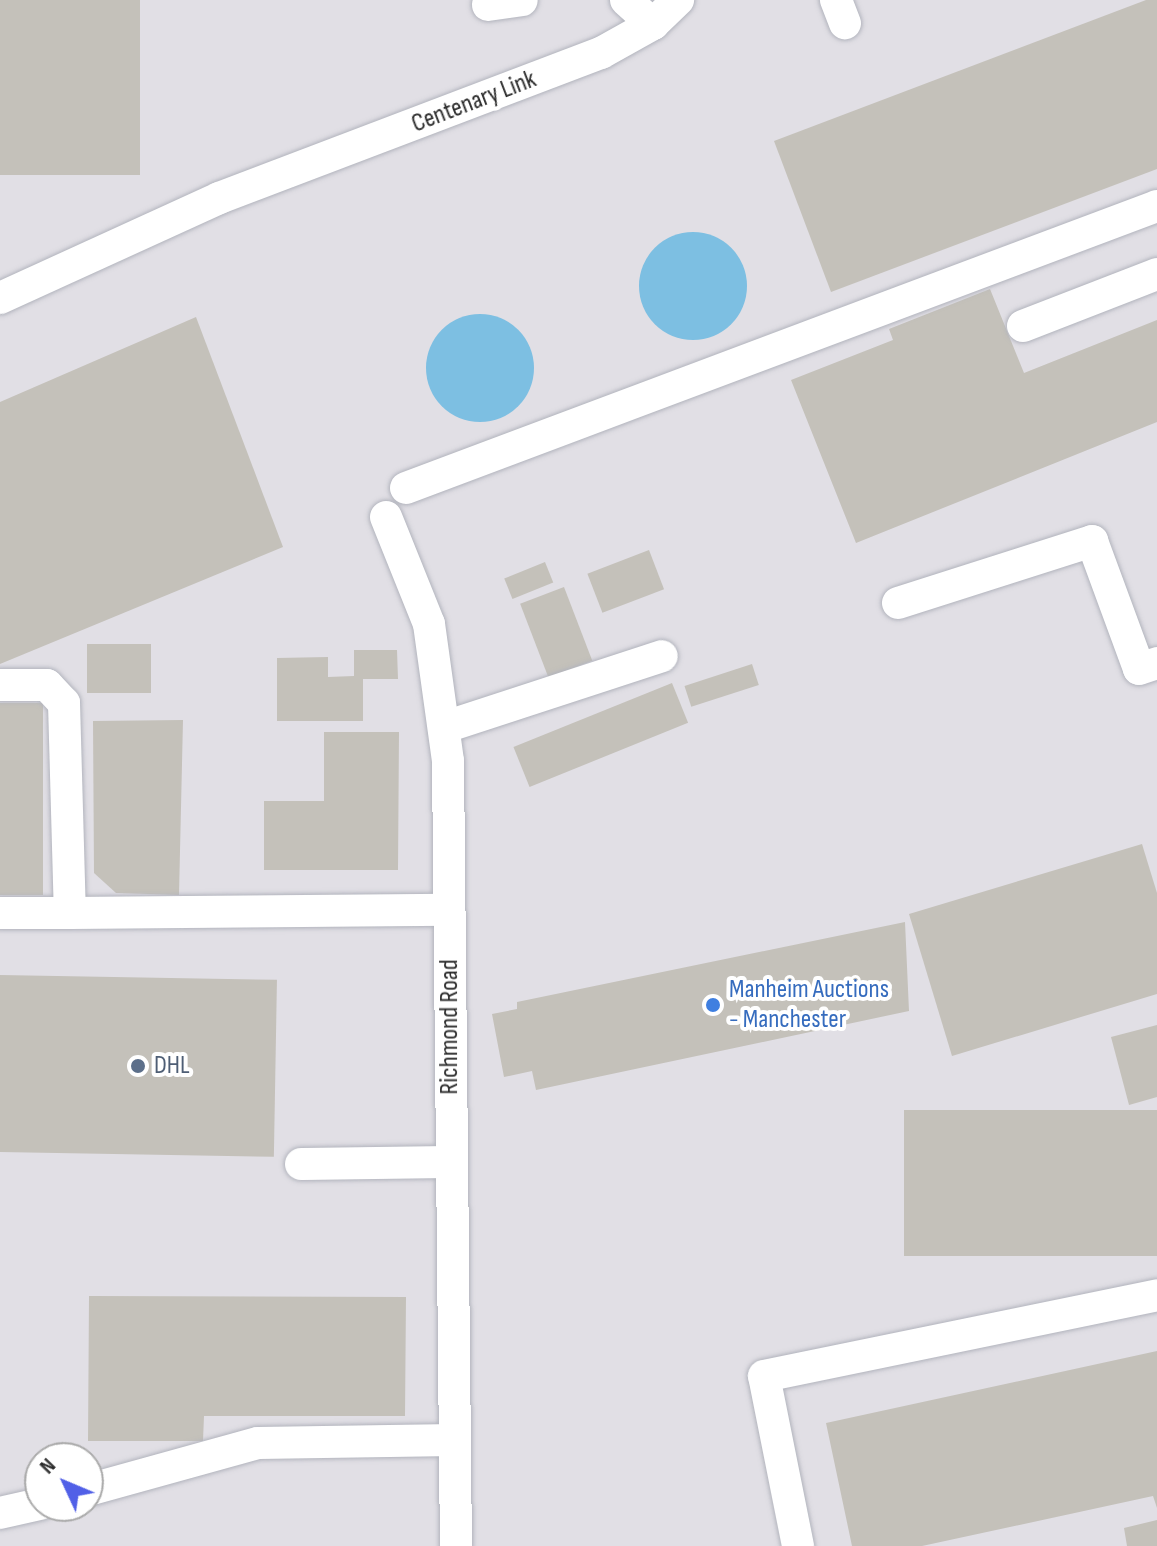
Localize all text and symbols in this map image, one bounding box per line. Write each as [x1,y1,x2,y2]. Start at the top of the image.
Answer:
street label: Centenary Link [407,64,541,140]
street label: Richmond Road [434,959,466,1095]
place label: Manheim Auctions - Manchester [729,974,889,1036]
marker: Manheim Auctions - Manchester [704,996,722,1014]
place label: DHL [154,1050,190,1082]
marker: DHL [129,1057,147,1075]
north arrow [24,1442,104,1522]
text: N [34,1453,62,1480]

